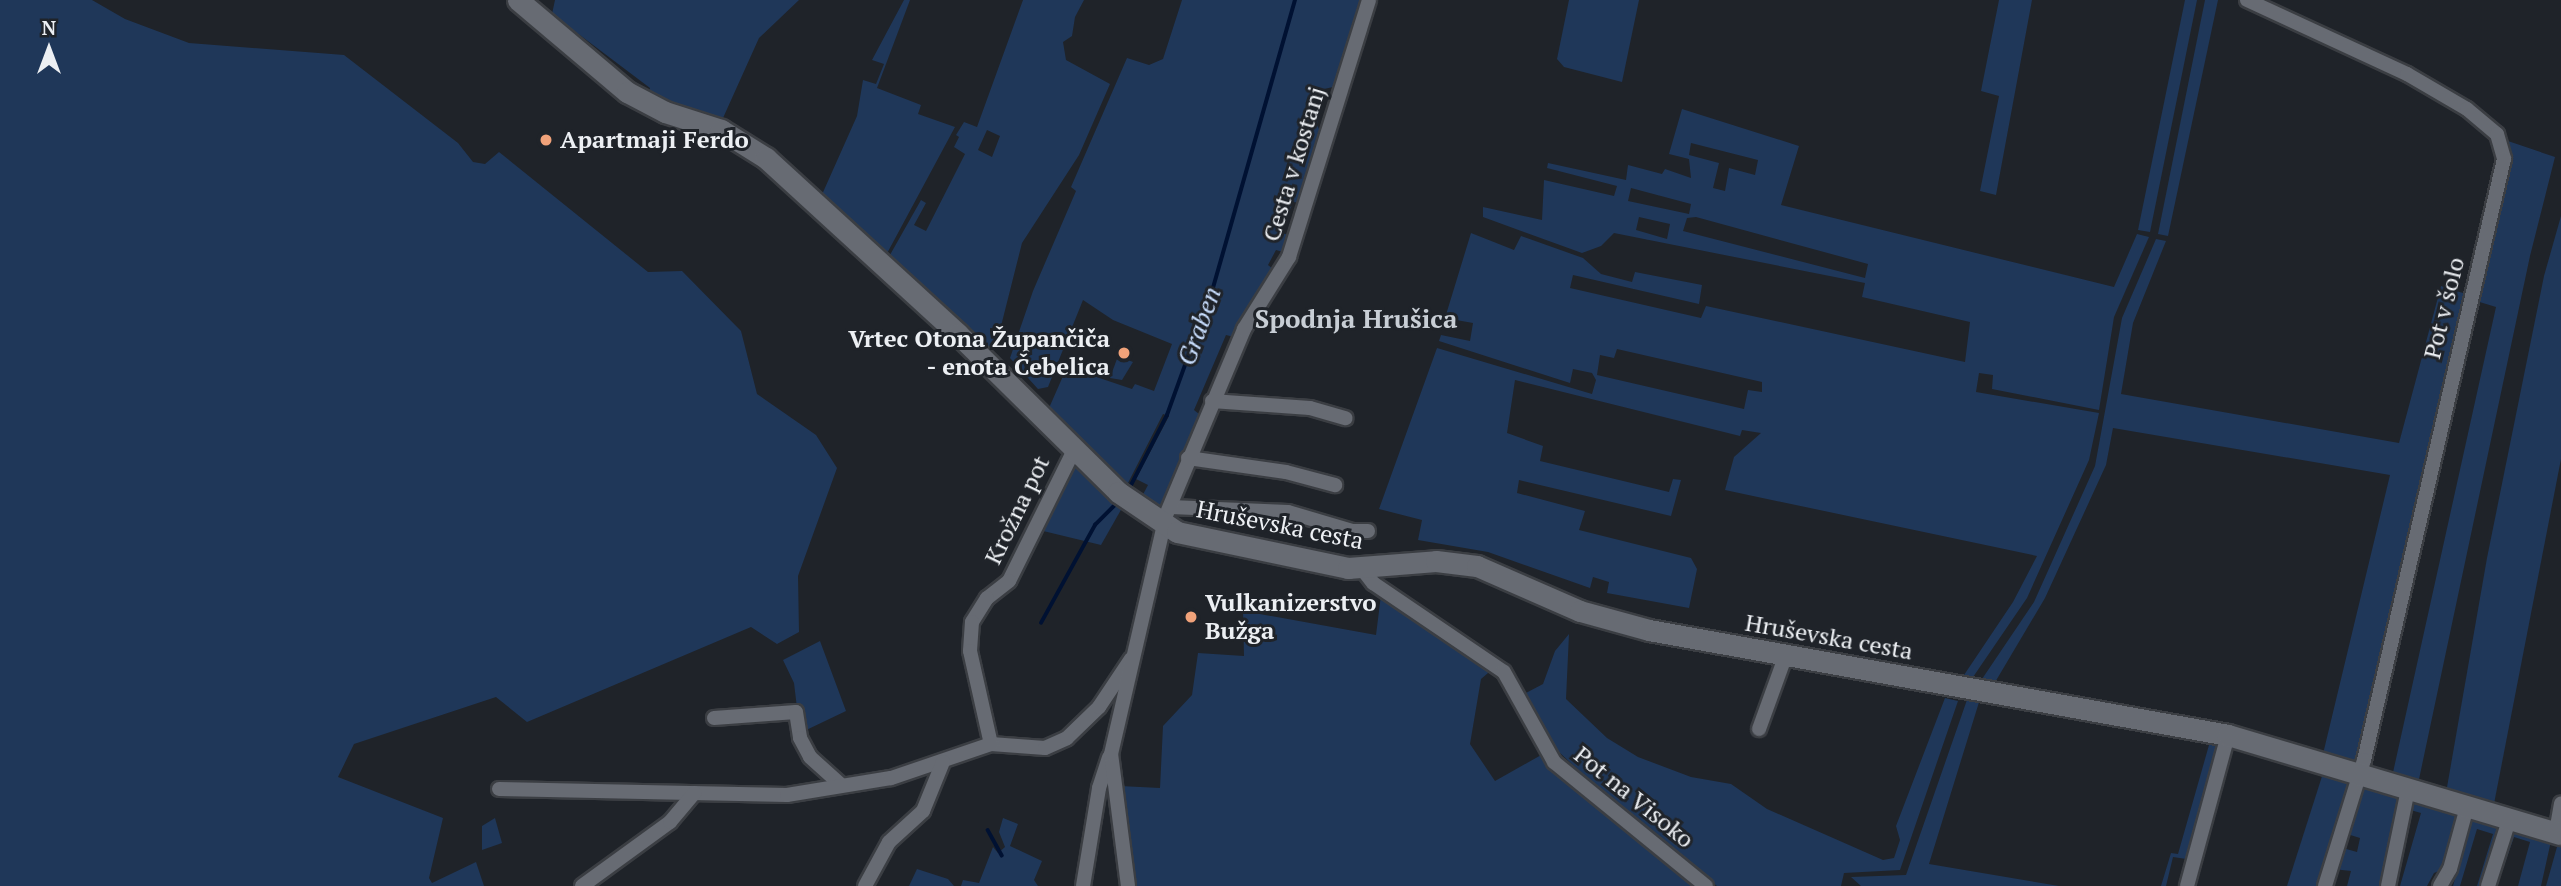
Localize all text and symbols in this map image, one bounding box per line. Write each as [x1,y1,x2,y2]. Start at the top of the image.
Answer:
north arrow [14,14,84,84]
text: N [42,15,56,40]
street label: Cesta v kostanj [1257,83,1331,245]
place label: Apartmaji Ferdo [560,126,749,154]
marker: Apartmaji Ferdo [538,132,554,148]
street label: Pot v šolo [2418,254,2470,362]
water label: Graben [1170,282,1228,370]
district label: Spodnja Hrušica [1255,303,1457,335]
place label: Vrtec Otona Župančiča - enota Čebelica [848,325,1110,381]
marker: Vrtec Otona Župančiča - enota Čebelica [1116,345,1132,361]
street label: Krožna pot [978,451,1056,569]
street label: Hruševska cesta [1194,495,1366,555]
place label: Vulkanizerstvo Bužga [1205,589,1377,645]
street label: Hruševska cesta [1743,608,1915,666]
marker: Vulkanizerstvo Bužga [1183,609,1199,625]
street label: Pot na Visoko [1568,740,1700,854]

